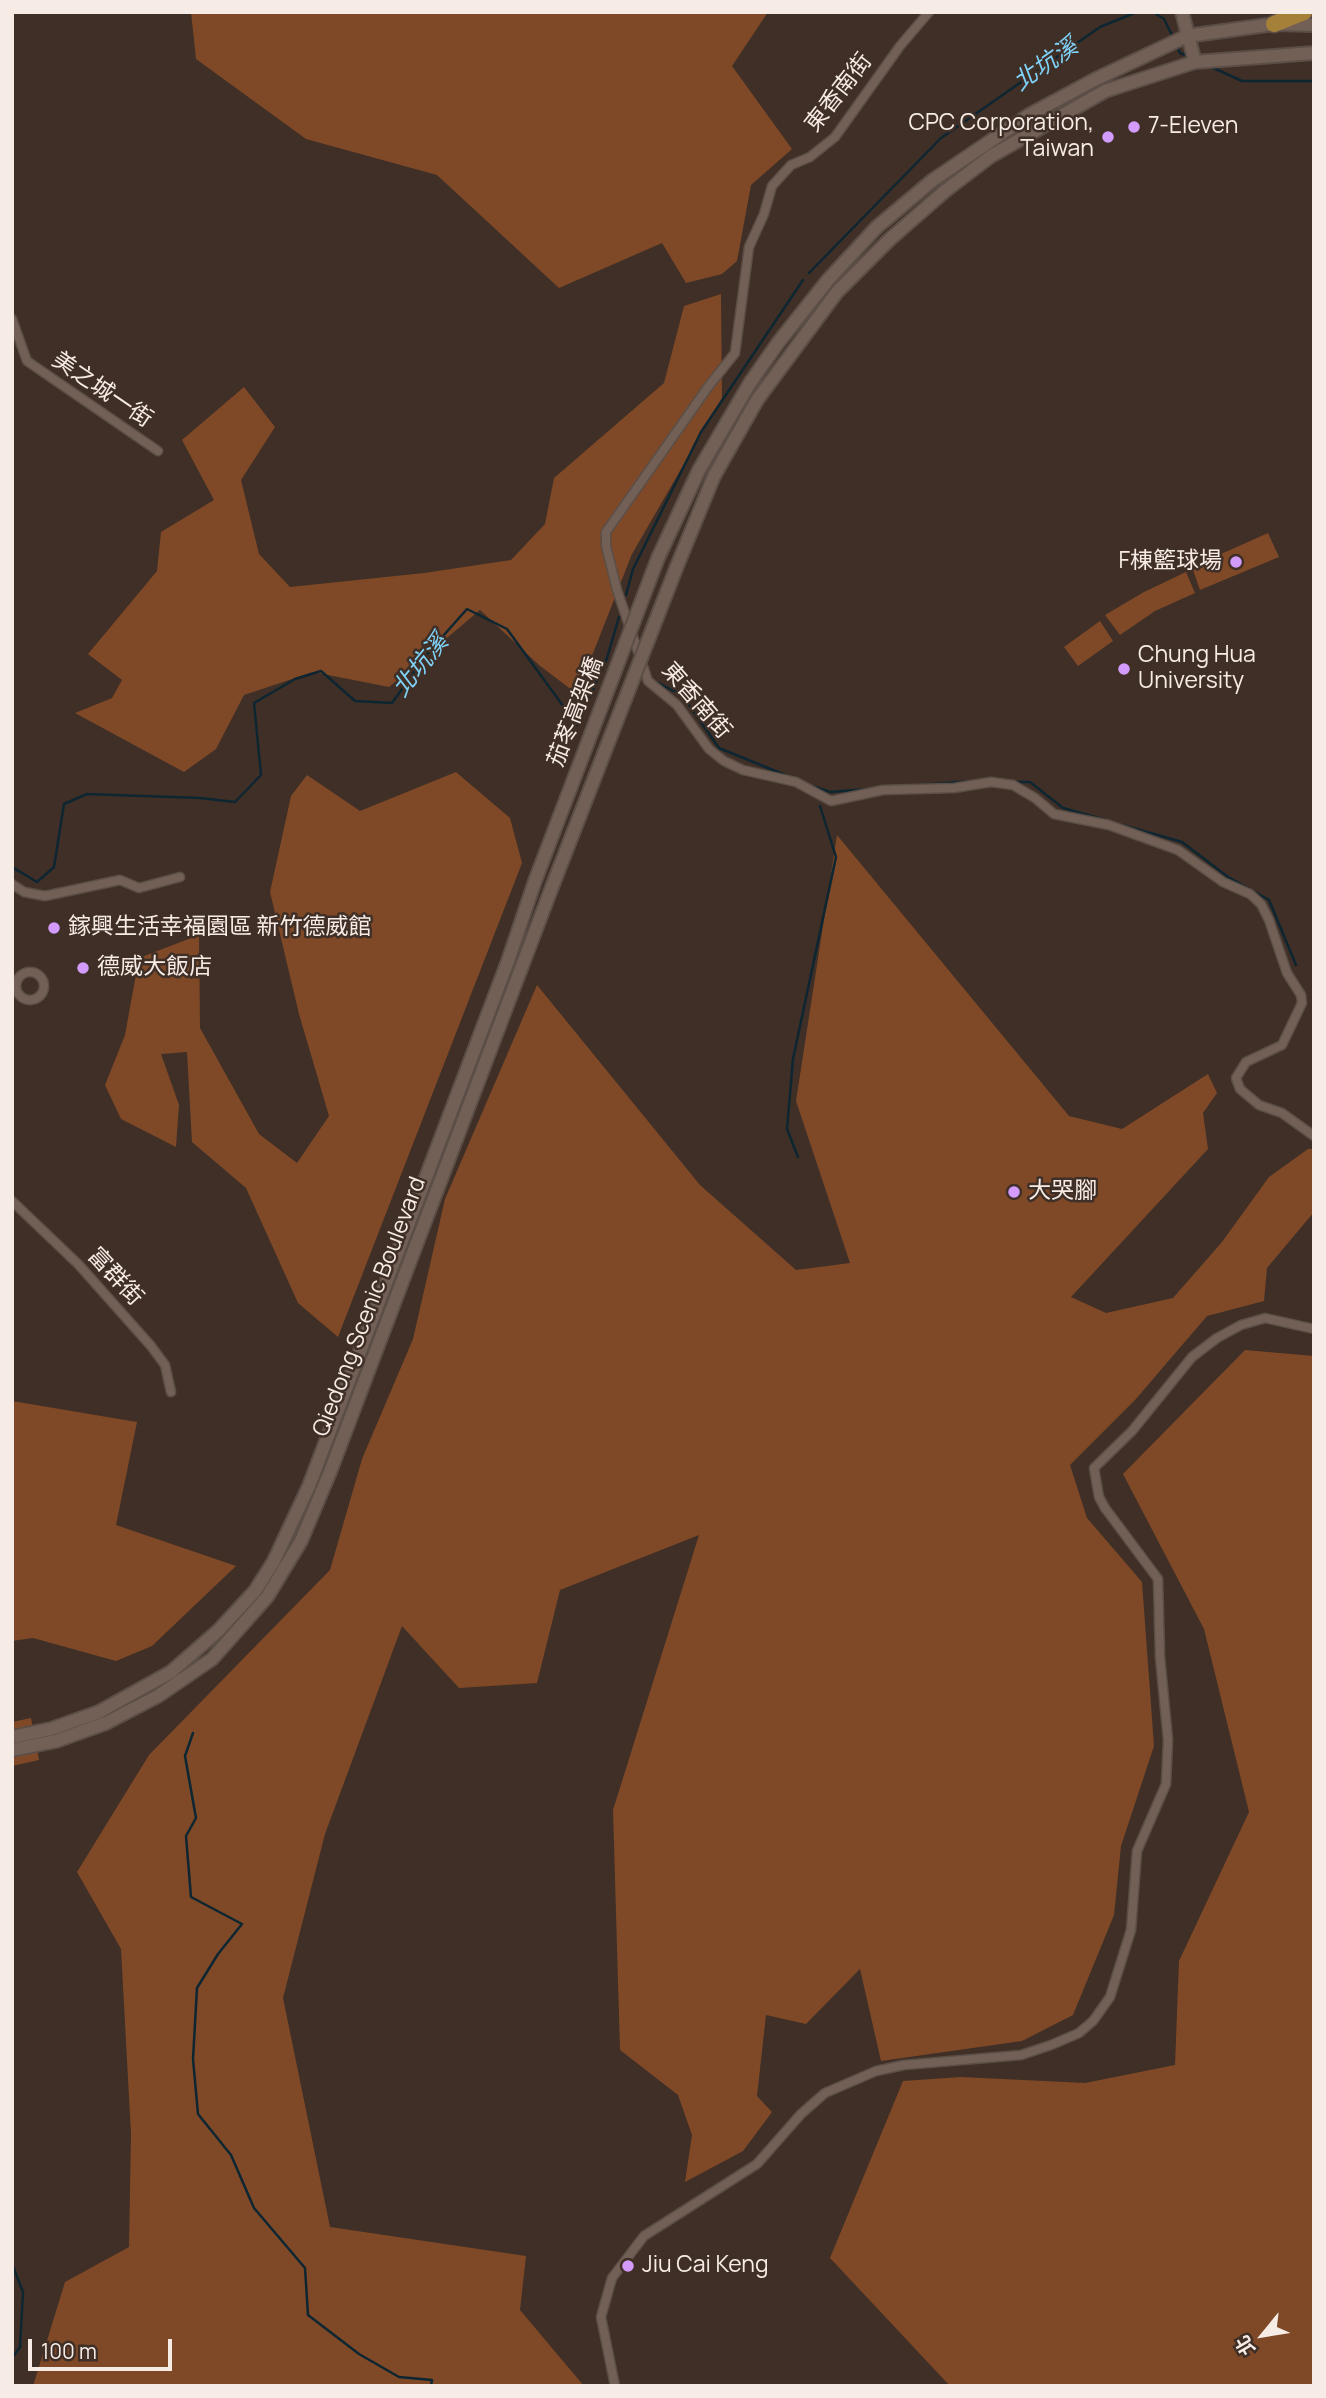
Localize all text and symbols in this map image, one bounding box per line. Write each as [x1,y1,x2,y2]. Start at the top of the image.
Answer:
water label: 北坑溪 [1008,33,1084,97]
street label: 東香南街 [800,48,878,138]
place label: CPC Corporation, Taiwan [908,110,1094,164]
place label: 7-Eleven [1148,113,1238,141]
marker: 7-Eleven [1126,119,1142,135]
marker: CPC Corporation, Taiwan [1100,129,1116,145]
street label: 美之城一街 [47,346,157,434]
place label: F棟籃球場 [1118,548,1222,576]
marker: F棟籃球場 [1228,554,1244,570]
water label: 北坑溪 [387,629,455,703]
place label: Chung Hua University [1138,642,1256,696]
street label: 茄苳高架橋 [543,653,609,771]
street label: 東香南街 [655,657,737,745]
marker: Chung Hua University [1116,661,1132,677]
place label: 鎵興生活幸福園區 新竹德威館 [68,914,372,942]
marker: 鎵興生活幸福園區 新竹德威館 [46,920,62,936]
place label: 德威大飯店 [97,954,212,982]
marker: 德威大飯店 [75,960,91,976]
street label: Qiedong Scenic Boulevard [308,1173,432,1441]
place label: 大哭腳 [1028,1178,1097,1206]
marker: 大哭腳 [1006,1184,1022,1200]
street label: 富群街 [81,1242,149,1312]
place label: Jiu Cai Keng [642,2252,769,2280]
marker: Jiu Cai Keng [620,2258,636,2274]
north arrow [1228,2300,1298,2370]
scale bar [32,2324,175,2368]
text: 北 [1229,2331,1261,2360]
text: 100 m [41,2337,97,2365]

